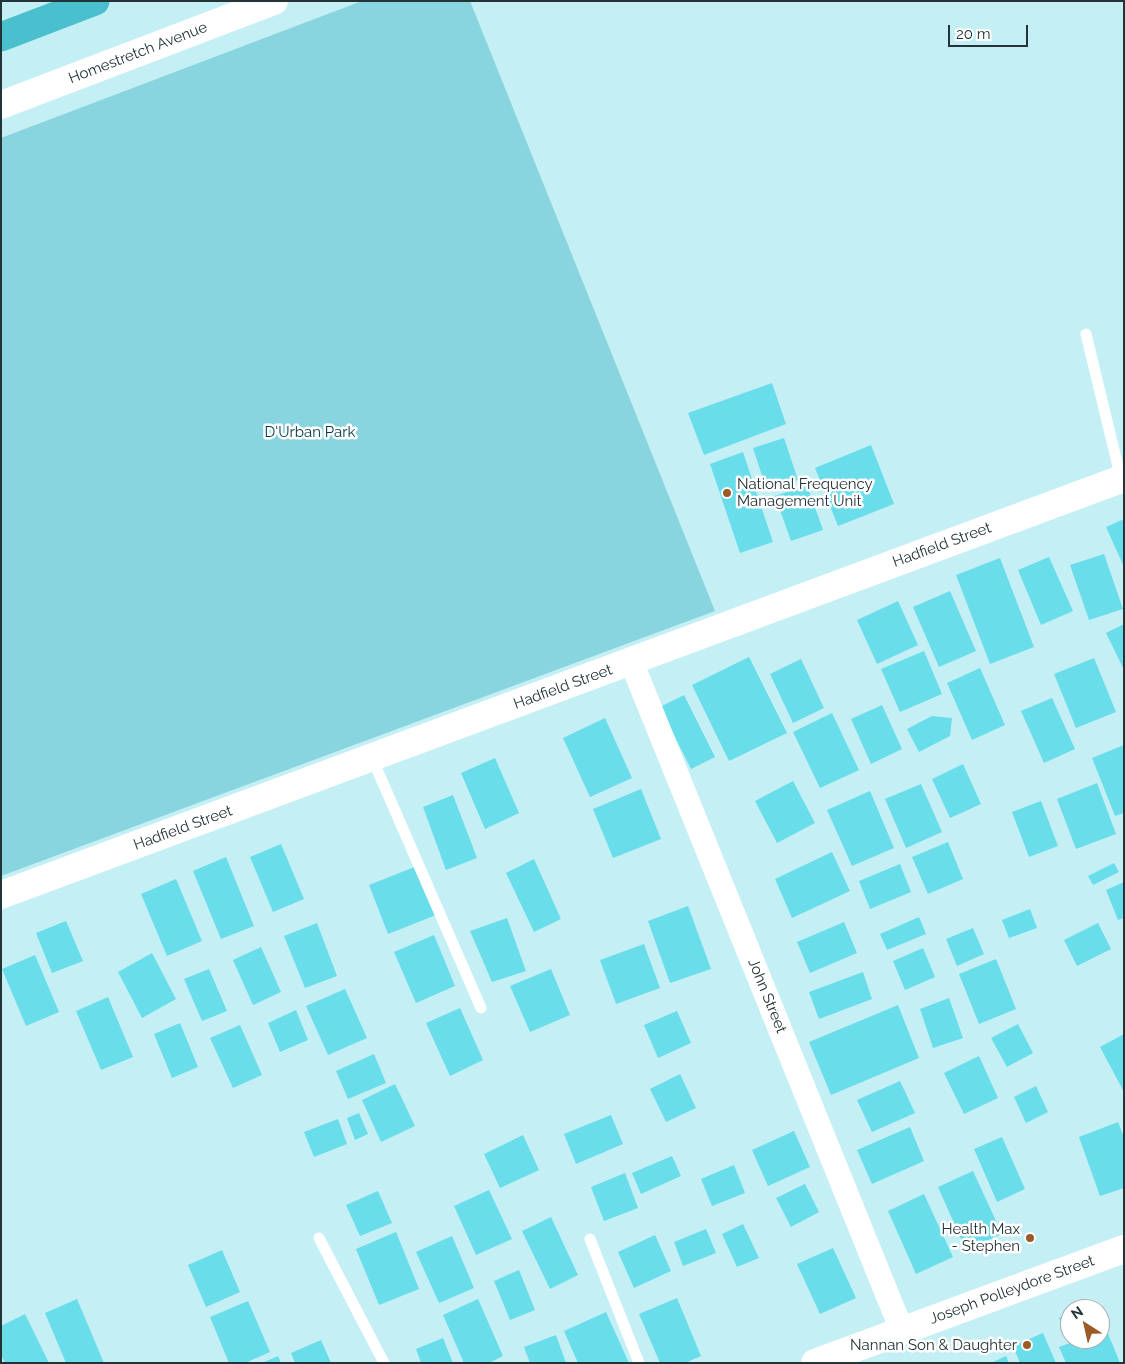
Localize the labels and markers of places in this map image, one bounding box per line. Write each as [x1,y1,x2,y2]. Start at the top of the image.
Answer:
place label: National Frequency Management Unit [737,475,873,510]
marker: National Frequency Management Unit [721,487,733,499]
place label: Health Max - Stephen [942,1220,1020,1255]
marker: Health Max - Stephen [1024,1232,1036,1244]
place label: Nannan Son & Daughter [850,1336,1017,1354]
marker: Nannan Son & Daughter [1021,1339,1033,1351]

